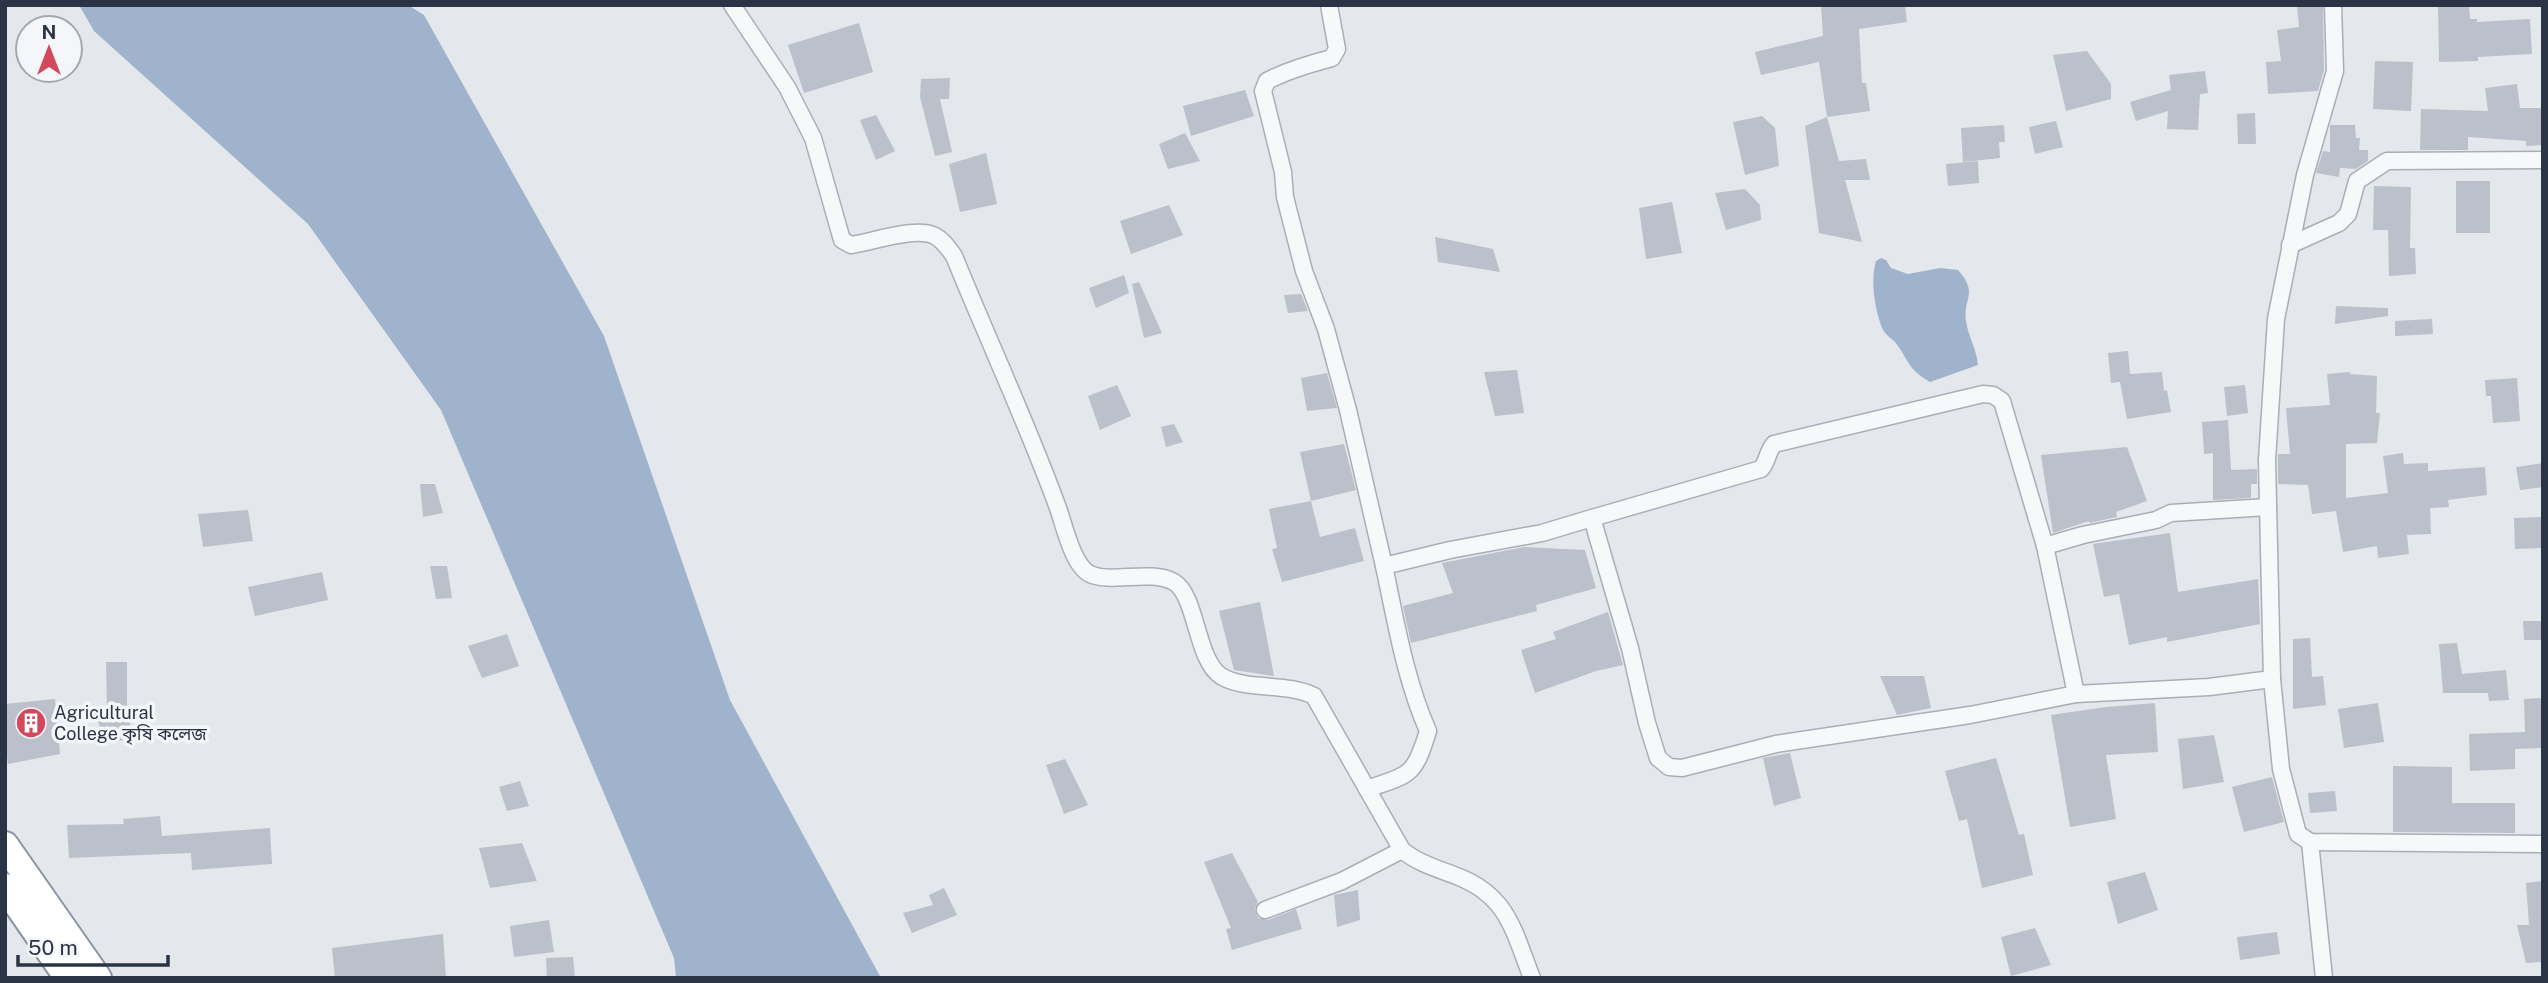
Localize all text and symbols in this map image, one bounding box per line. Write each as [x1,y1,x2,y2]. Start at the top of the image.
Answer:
north arrow [14,14,84,84]
text: N [42,21,56,43]
place label: Agricultural College কৃষি কলেজ [54,702,207,745]
building icon: Agricultural College কৃষি কলেজ [14,706,48,740]
scale bar [18,923,168,967]
text: 50 m [28,935,78,960]

